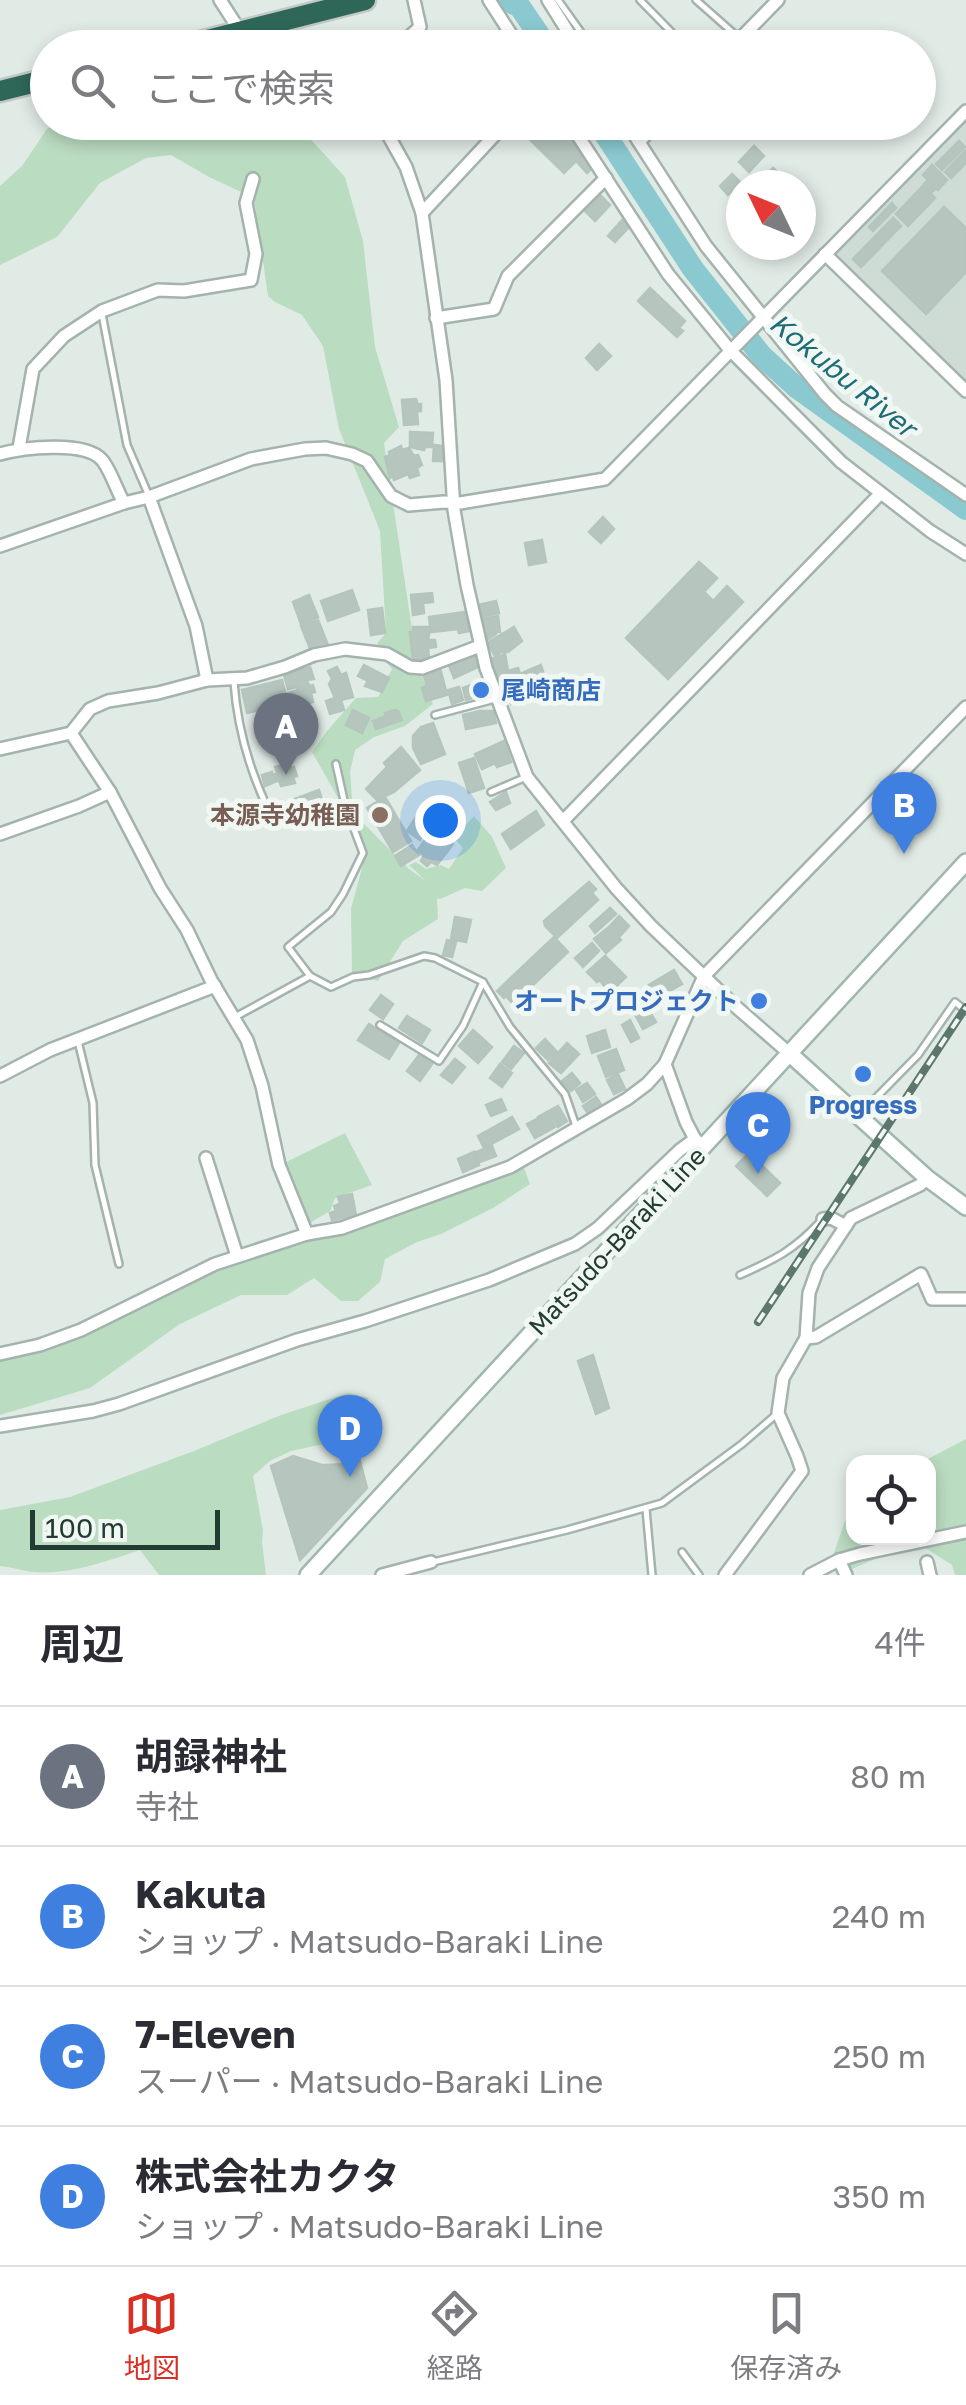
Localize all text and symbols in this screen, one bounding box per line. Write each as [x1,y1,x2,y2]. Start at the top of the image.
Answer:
search box [30,30,936,140]
icon: search [65,58,120,113]
text: ここで検索 [145,65,335,110]
north arrow [726,170,816,260]
water label: Kokubu River [764,306,926,446]
place label: 尾崎商店 [501,674,601,705]
marker: 尾崎商店 [470,679,492,701]
pin: A [254,692,318,775]
pin: B [872,772,936,854]
your location [415,795,466,846]
place label: 本源寺幼稚園 [210,799,360,830]
marker: 本源寺幼稚園 [369,804,391,826]
place label: オートプロジェクト [514,985,739,1016]
marker: オートプロジェクト [748,990,770,1012]
marker: Progress [852,1063,874,1085]
place label: Progress [809,1089,917,1120]
pin: C [726,1092,790,1174]
street label: Matsudo-Baraki Line [521,1140,712,1341]
pin: D [318,1394,382,1477]
map controls [846,1455,936,1545]
button: locate [846,1455,936,1545]
scale bar [30,1505,220,1550]
text: 100 m [45,1511,125,1544]
text: 周辺 [40,1618,124,1668]
text: 4件 [874,1623,926,1661]
text: 胡録神社 [135,1733,287,1778]
text: A [61,1757,84,1795]
text: 80 m [850,1757,926,1795]
text: 寺社 [135,1787,199,1825]
text: Kakuta [135,1871,266,1916]
text: B [61,1897,84,1935]
text: 240 m [832,1897,926,1935]
text: ショップ · Matsudo-Baraki Line [135,1922,604,1960]
text: 7-Eleven [135,2011,296,2056]
text: C [61,2037,84,2075]
text: 250 m [833,2037,926,2075]
text: スーパー · Matsudo-Baraki Line [135,2062,603,2100]
text: 株式会社カクタ [135,2153,399,2198]
text: D [61,2177,84,2215]
text: 350 m [833,2177,926,2215]
text: ショップ · Matsudo-Baraki Line [135,2207,604,2245]
tab: 地図 [124,2286,180,2386]
tab: 経路 [427,2286,483,2386]
tab: 保存済み [730,2286,842,2386]

